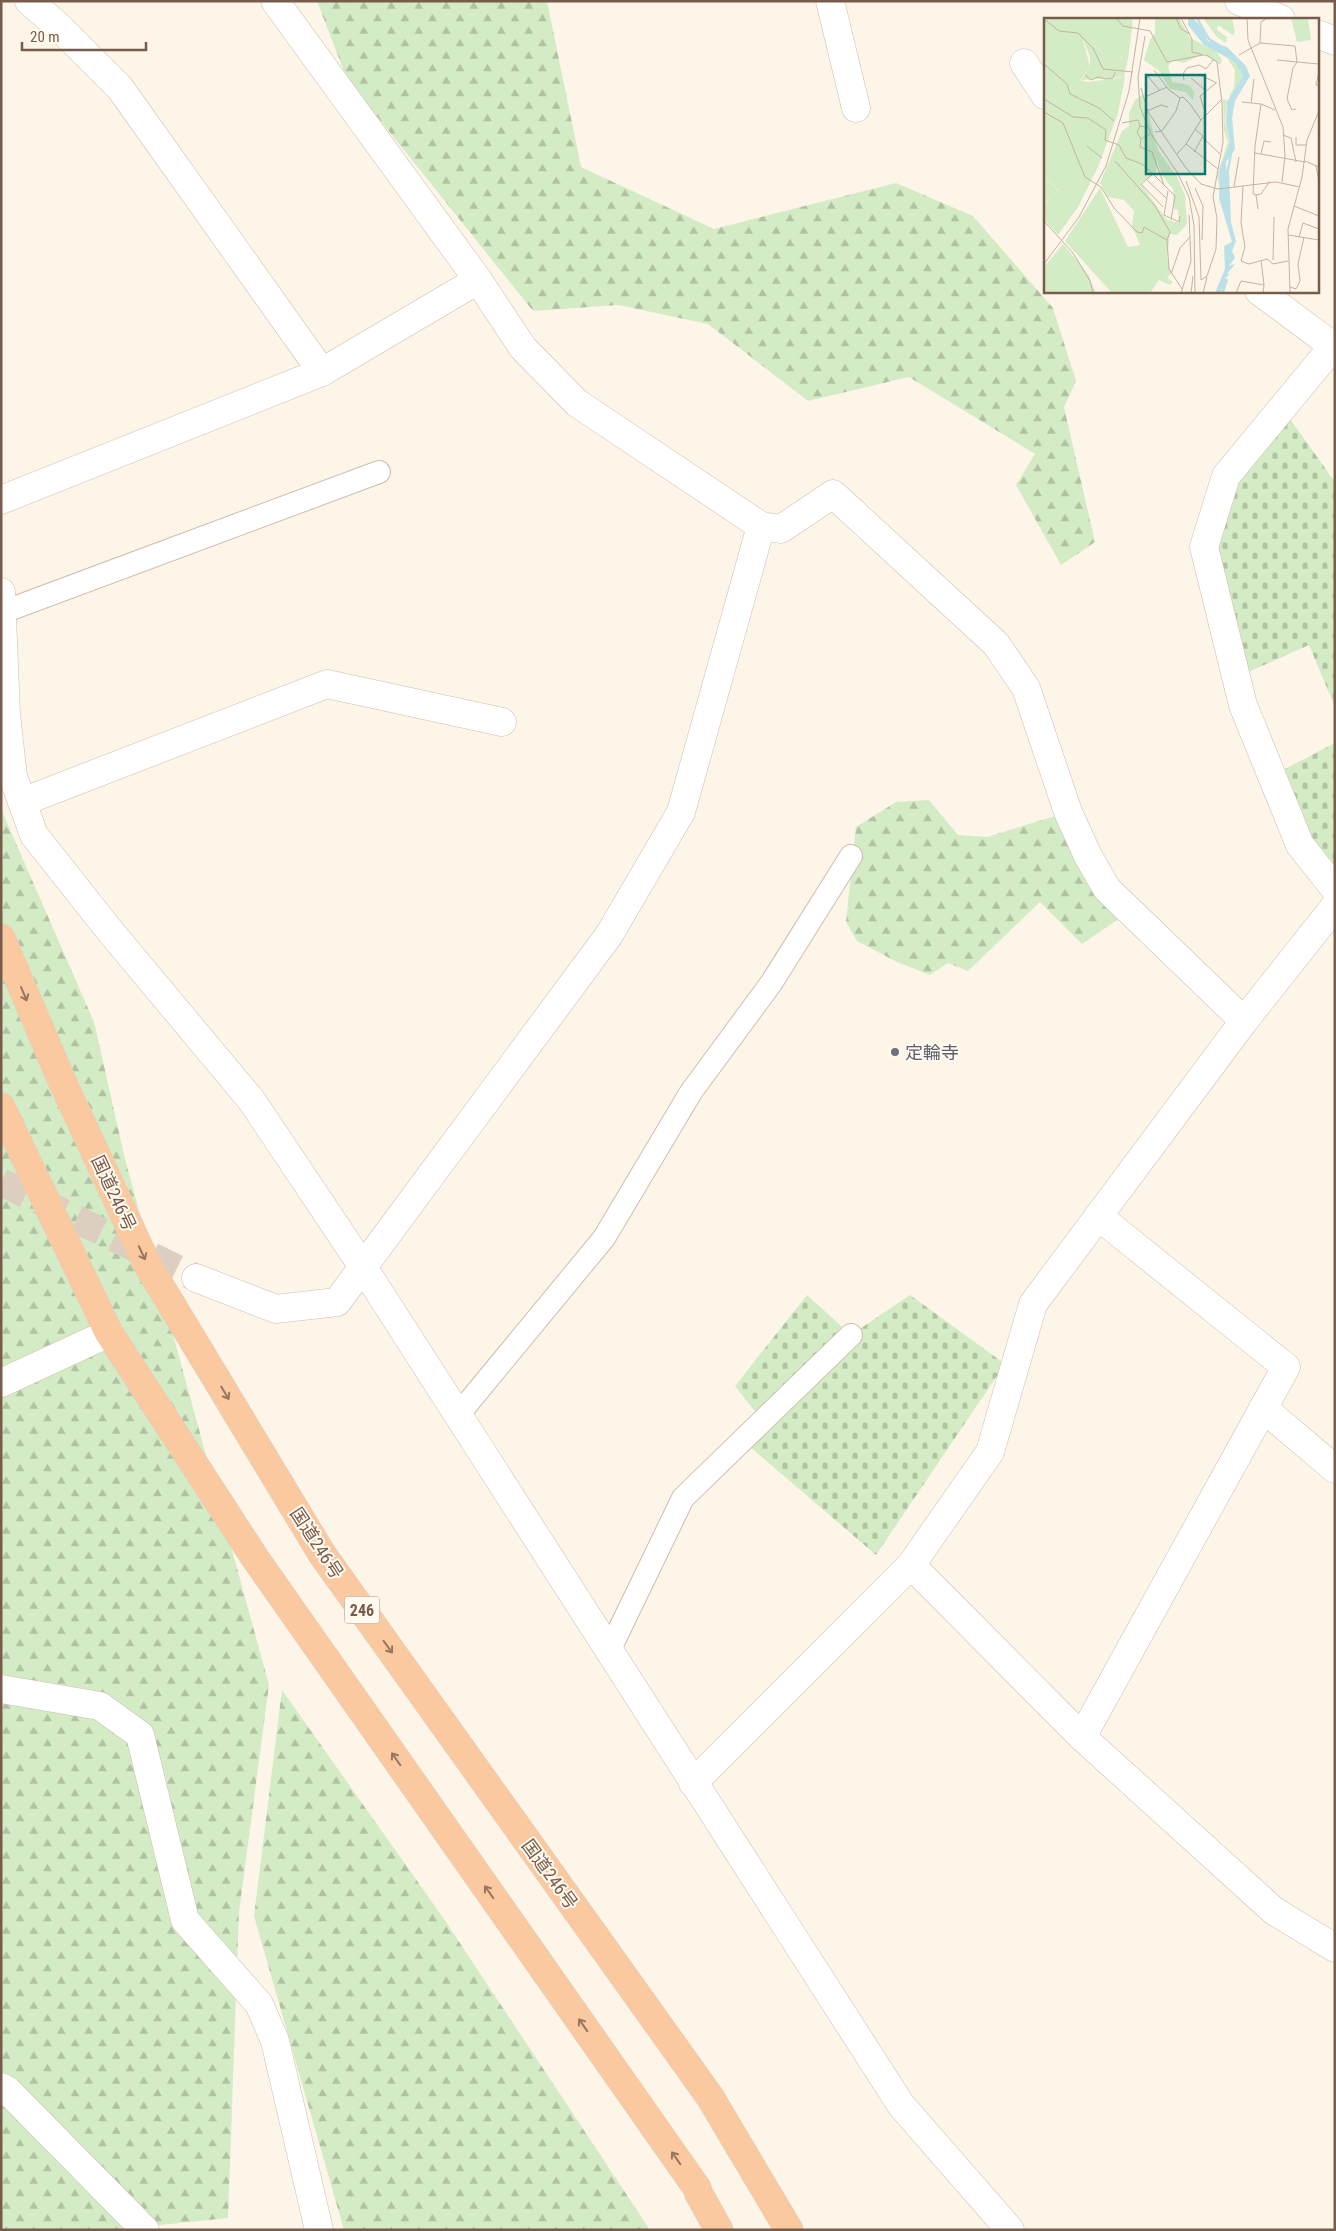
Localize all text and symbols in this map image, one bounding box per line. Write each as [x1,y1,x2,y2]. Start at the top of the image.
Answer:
inset map [1044,18,1318,292]
scale bar [22,20,146,52]
text: 20 m [30,28,60,46]
one-way arrow [19,986,29,1001]
place label: 定輪寺 [905,1042,959,1063]
marker: 定輪寺 [889,1046,901,1058]
street label: 国道246号 [87,1152,141,1234]
one-way arrow [138,1245,147,1260]
one-way arrow [220,1386,230,1400]
street label: 国道246号 [286,1503,348,1583]
road number: 246 [344,1596,380,1624]
one-way arrow [383,1640,393,1654]
one-way arrow [391,1752,401,1766]
street label: 国道246号 [518,1835,582,1913]
one-way arrow [484,1886,495,1899]
one-way arrow [578,2018,588,2032]
one-way arrow [671,2151,681,2165]

